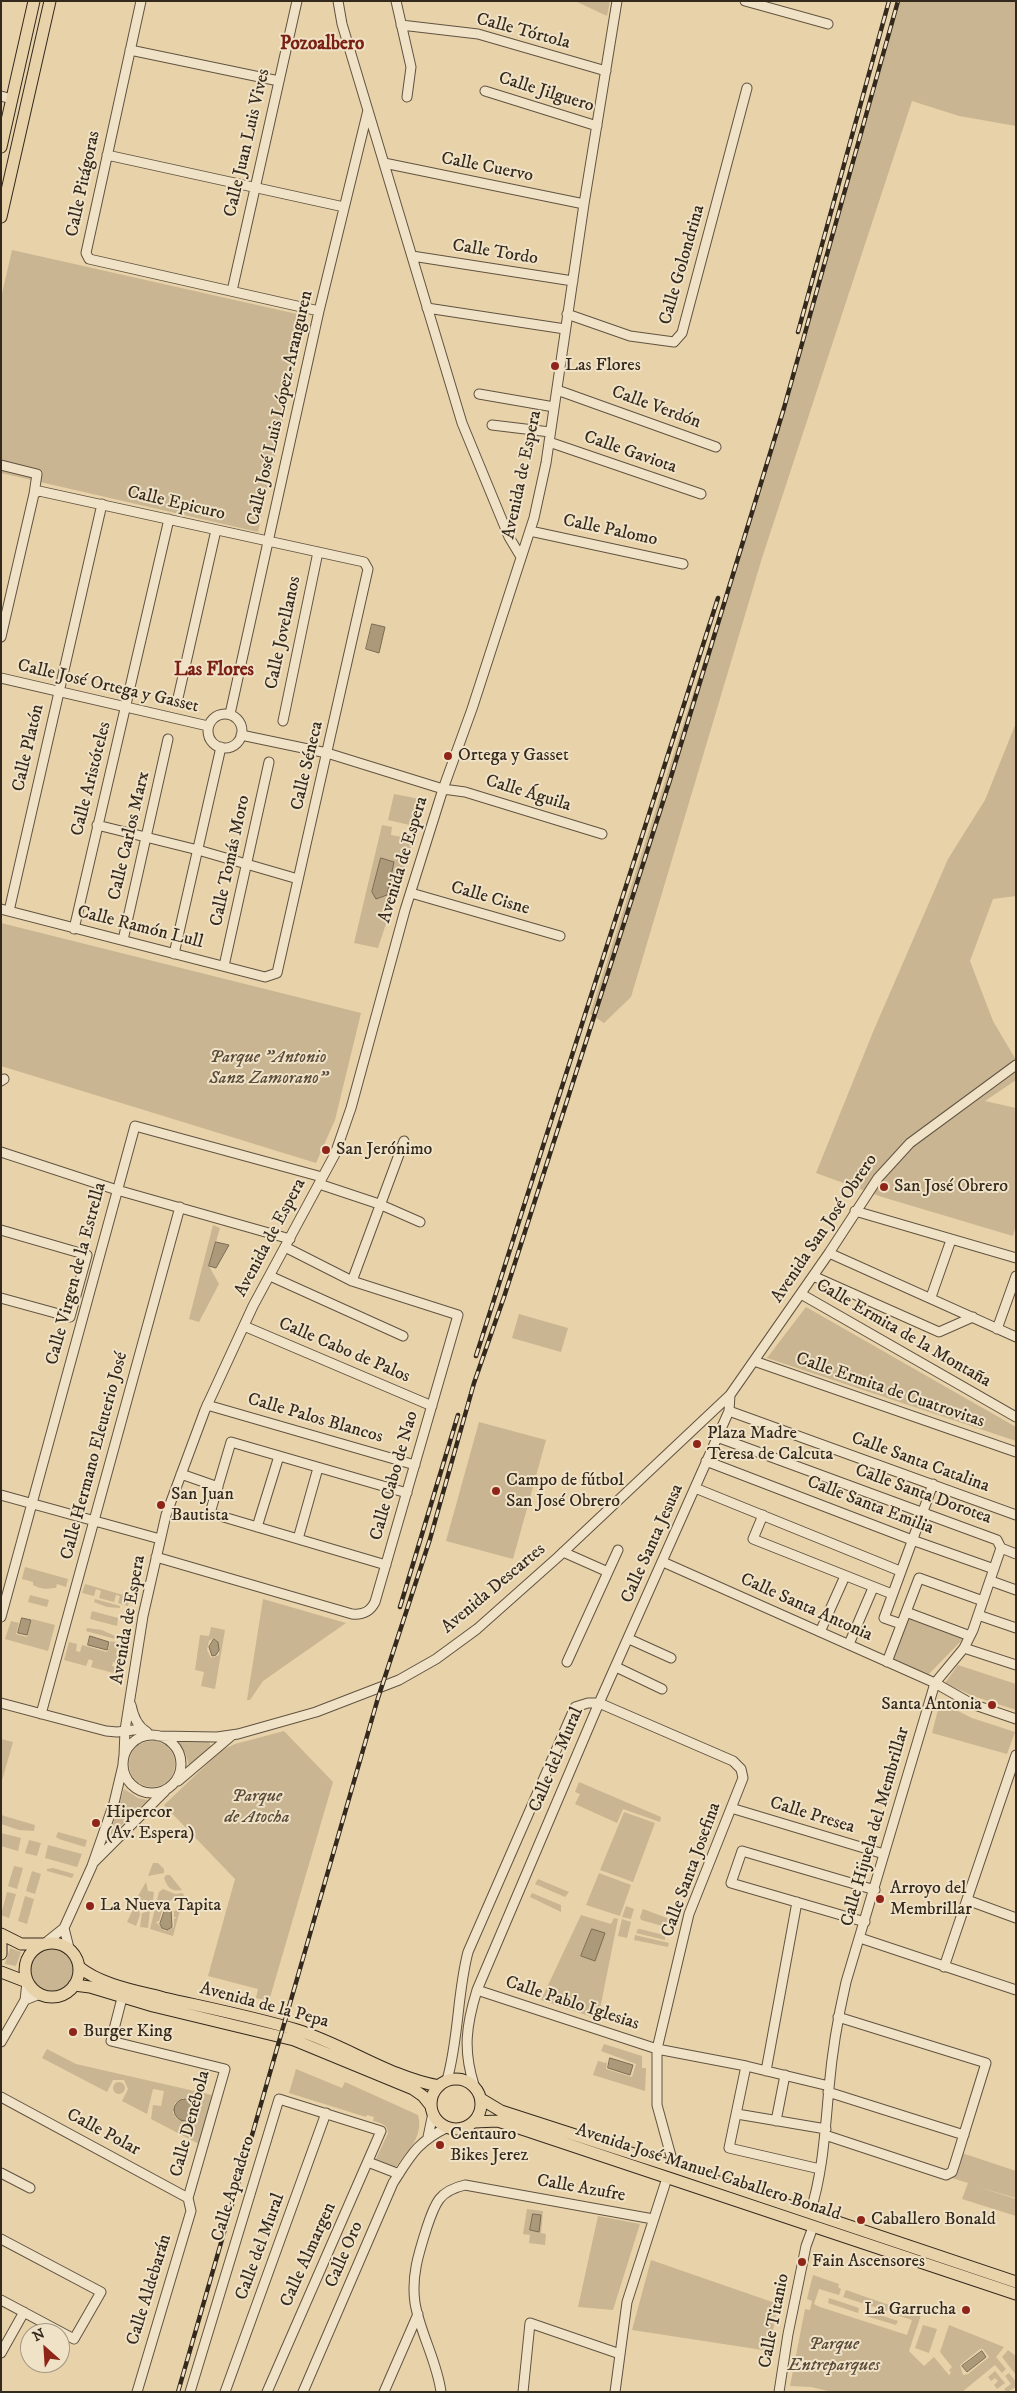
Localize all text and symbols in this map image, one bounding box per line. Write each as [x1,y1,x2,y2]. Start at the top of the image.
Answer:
street label: Calle Tórtola [474,9,572,55]
district label: Pozoalbero [280,34,364,56]
street label: Calle Juan Luis Vives [220,67,276,219]
street label: Calle Jilguero [496,68,596,118]
street label: Calle Pitágoras [62,129,106,239]
street label: Calle Cuervo [439,148,535,188]
street label: Calle Golondrina [656,203,710,327]
street label: Calle Tordo [451,236,539,270]
street label: Calle José Luis López-Aranguren [243,288,319,528]
place label: Las Flores [565,355,641,377]
marker: Las Flores [549,360,561,372]
street label: Calle Verdón [608,382,704,434]
street label: Avenida de Espera [499,409,547,541]
street label: Calle Gaviota [581,427,679,479]
street label: Calle Epicuro [125,482,227,526]
street label: Calle Palomo [561,510,659,552]
street label: Calle Jovellanos [261,574,307,692]
street label: Calle José Ortega y Gasset [15,656,201,718]
district label: Las Flores [174,660,254,682]
street label: Calle Platón [8,702,50,794]
street label: Calle Séneca [287,719,329,813]
street label: Calle Aristóteles [67,720,117,838]
place label: Ortega y Gasset [458,745,569,767]
marker: Ortega y Gasset [442,750,454,762]
street label: Calle Carlos Marx [105,770,155,902]
street label: Calle Águila [483,771,573,817]
street label: Calle Tomás Moro [207,793,255,929]
street label: Avenida de Espera [375,794,433,926]
street label: Calle Cisne [448,877,532,921]
street label: Calle Ramón Lull [75,902,205,954]
park label: Parque "Antonio Sanz Zamorano" [209,1047,327,1090]
place label: San Jerónimo [336,1139,432,1161]
marker: San Jerónimo [320,1144,332,1156]
street label: Avenida San José Obrero [767,1150,883,1308]
street label: Avenida de Espera [231,1175,311,1301]
place label: San José Obrero [894,1176,1008,1198]
street label: Calle Virgen de la Estrella [42,1180,112,1368]
marker: San José Obrero [878,1181,890,1193]
street label: Calle Ermita de la Montaña [812,1275,994,1393]
street label: Calle Cabo de Palos [275,1314,413,1388]
street label: Calle Ermita de Cuatrovitas [793,1349,987,1433]
street label: Calle Hermano Eleuterio José [57,1350,133,1562]
street label: Calle Palos Blancos [245,1389,385,1449]
street label: Calle Cabo de Nao [366,1409,424,1543]
place label: Plaza Madre Teresa de Calcuta [707,1423,833,1466]
street label: Calle Santa Catalina [848,1428,992,1498]
marker: Plaza Madre Teresa de Calcuta [691,1438,703,1450]
street label: Calle Santa Dorotea [852,1460,994,1530]
place label: Campo de fútbol San José Obrero [506,1470,624,1512]
street label: Calle Santa Emilia [804,1472,936,1540]
street label: Calle Santa Jesusa [617,1481,689,1607]
place label: San Juan Bautista [171,1484,234,1526]
marker: Campo de fútbol San José Obrero [490,1485,502,1497]
marker: San Juan Bautista [155,1499,167,1511]
street label: Avenida Descartes [438,1539,550,1639]
street label: Avenida de Espera [107,1554,151,1686]
street label: Calle Santa Antonia [737,1569,875,1647]
place label: Santa Antonia [881,1694,982,1716]
marker: Santa Antonia [986,1699,998,1711]
street label: Calle del Mural [525,1704,589,1816]
street label: Calle Hijuela del Membrillar [837,1725,915,1929]
park label: Parque de Atocha [224,1786,290,1828]
street label: Calle Presea [767,1793,857,1839]
street label: Calle Santa Josefina [658,1800,726,1940]
place label: Hipercor (Av. Espera) [106,1802,194,1845]
marker: Hipercor (Av. Espera) [90,1817,102,1829]
place label: Arroyo del Membrillar [890,1878,972,1920]
marker: Arroyo del Membrillar [874,1893,886,1905]
place label: La Nueva Tapita [100,1895,221,1917]
marker: La Nueva Tapita [84,1900,96,1912]
street label: Calle Pablo Iglesias [502,1972,642,2036]
street label: Avenida de la Pepa [197,1978,331,2034]
place label: Burger King [83,2021,172,2043]
marker: Burger King [67,2026,79,2038]
street label: Calle Denébola [166,2068,216,2180]
street label: Calle Polar [63,2105,143,2161]
street label: Avenida José Manuel Caballero Bonald [573,2120,843,2226]
place label: Centauro Bikes Jerez [450,2124,528,2166]
street label: Calle Apeadero [208,2134,260,2244]
marker: Centauro Bikes Jerez [434,2139,446,2151]
street label: Calle Azufre [535,2171,627,2207]
street label: Calle del Mural [232,2191,290,2303]
street label: Calle Almargen [276,2199,342,2311]
place label: Caballero Bonald [871,2209,996,2231]
marker: Caballero Bonald [855,2214,867,2226]
street label: Calle Oro [321,2219,369,2291]
street label: Calle Aldebarán [123,2232,177,2348]
place label: Fain Ascensores [812,2251,925,2273]
marker: Fain Ascensores [796,2256,808,2268]
street label: Calle Titanio [755,2272,795,2370]
place label: La Garrucha [864,2299,956,2321]
marker: La Garrucha [960,2304,972,2316]
north arrow [20,2323,70,2373]
text: N [30,2325,48,2346]
park label: Parque Entreparques [788,2334,880,2376]

